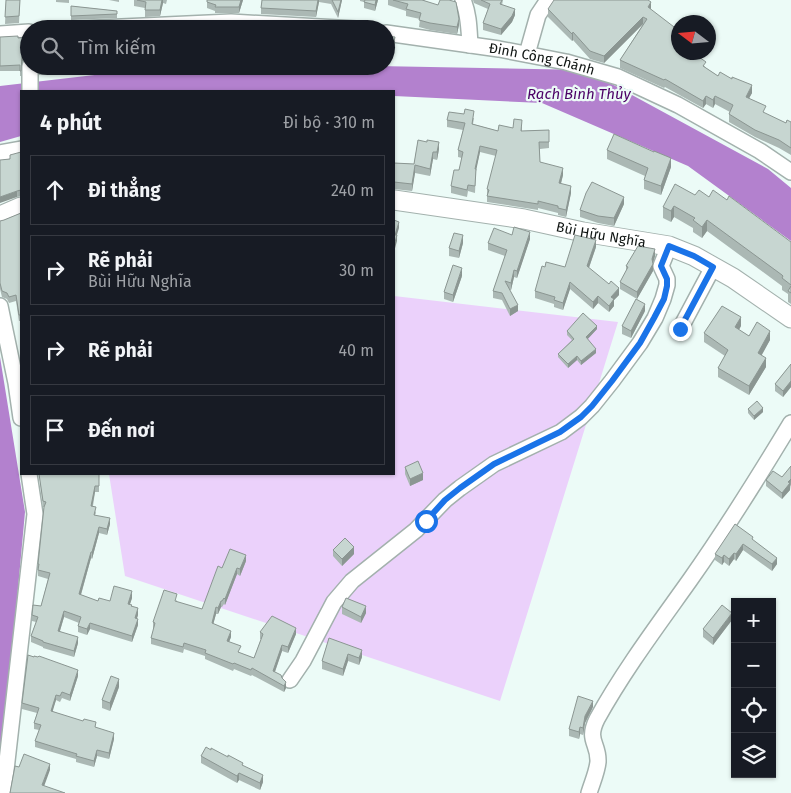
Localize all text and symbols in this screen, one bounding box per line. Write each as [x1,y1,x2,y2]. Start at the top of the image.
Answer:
north arrow [671,15,716,60]
search box [20,20,395,75]
icon: search [38,34,66,62]
text: Tìm kiếm [78,36,156,59]
street label: Đinh Công Chánh [488,39,597,78]
water label: Rạch Bình Thủy [527,85,632,103]
text: 4 phút [40,110,102,136]
text: Đi bộ · 310 m [283,113,375,132]
icon: ahead [41,176,69,204]
text: Đi thẳng [88,179,161,202]
text: 240 m [331,181,374,200]
street label: Bùi Hữu Nghĩa [555,218,647,251]
text: Rẽ phải [88,249,153,272]
icon: right [41,256,69,284]
text: 30 m [339,261,374,280]
text: Bùi Hữu Nghĩa [88,272,192,291]
route end [669,318,692,341]
icon: right [41,336,69,364]
text: Rẽ phải [88,339,153,362]
text: 40 m [339,341,374,360]
icon: arrive [41,416,69,444]
text: Đến nơi [88,419,155,442]
route start [415,510,438,533]
map controls [731,598,776,778]
button: + [731,598,776,643]
button: − [731,643,776,688]
button: locate [731,688,776,733]
button: layers [731,733,776,778]

